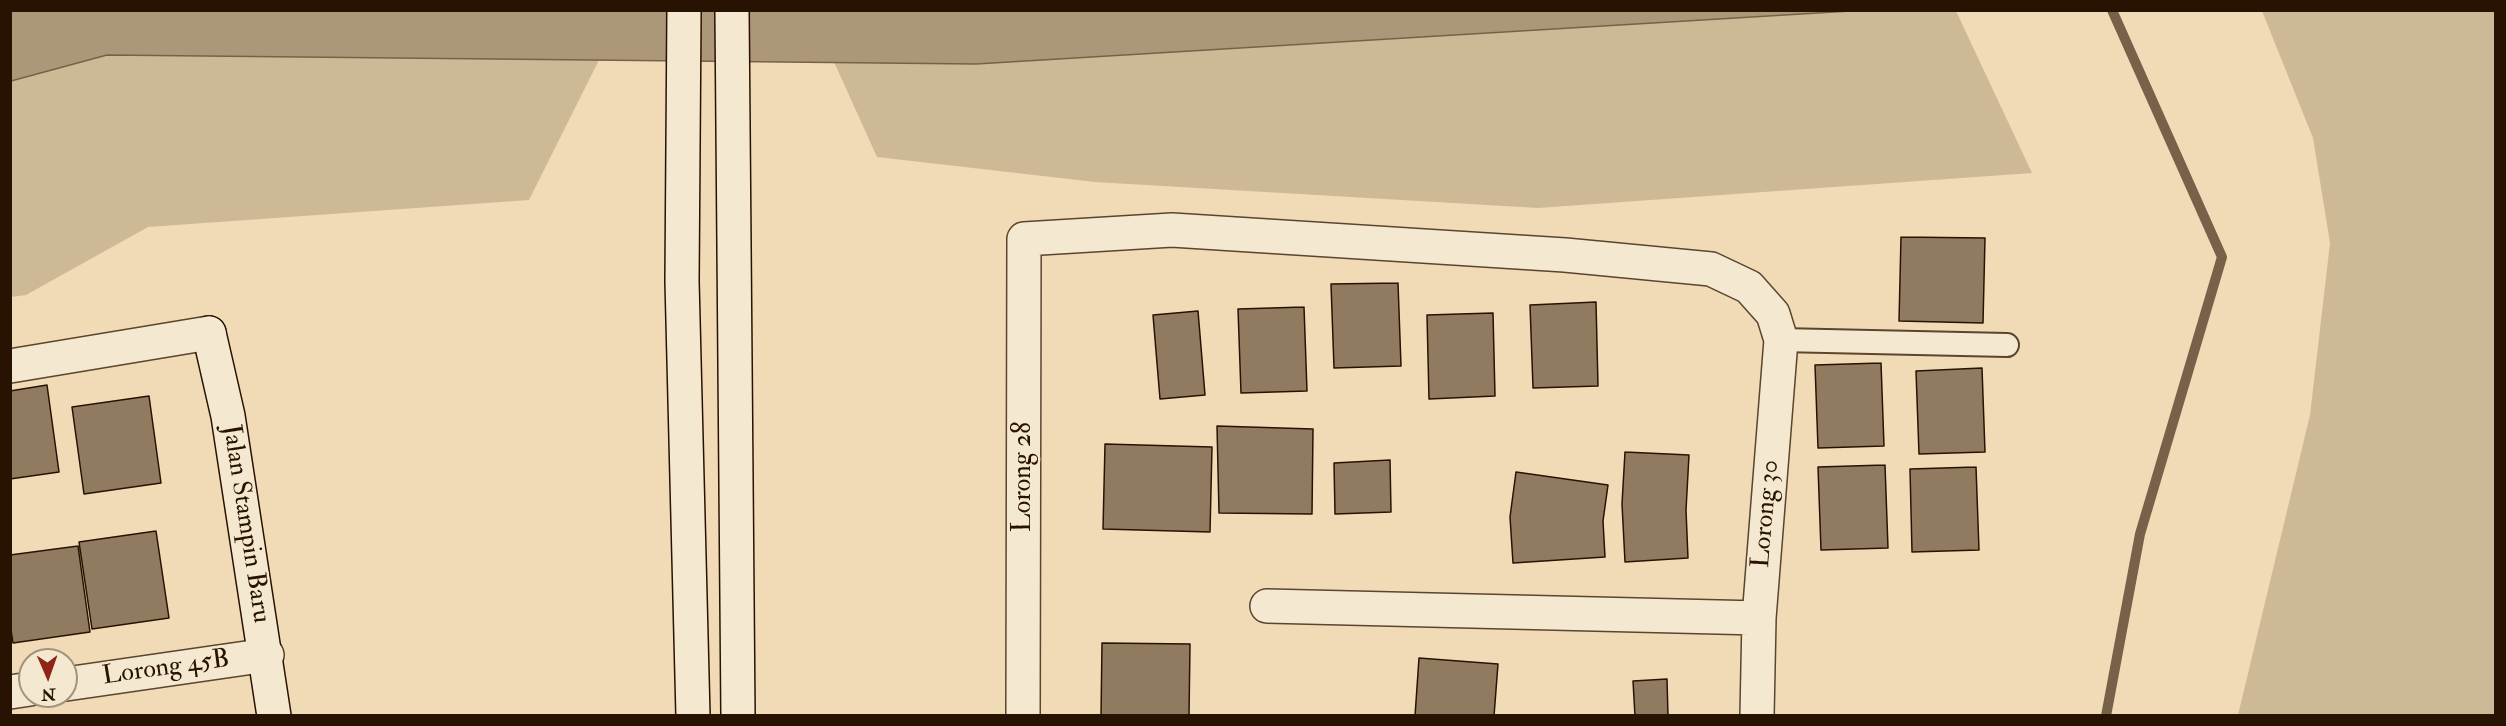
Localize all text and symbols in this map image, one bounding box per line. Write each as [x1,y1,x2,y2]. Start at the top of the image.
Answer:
street label: Lorong 28 [1008,422,1040,532]
street label: Jalan Stampin Baru [214,423,276,625]
street label: Lorong 30 [1747,459,1787,569]
street label: Lorong 45B [101,645,231,693]
north arrow [18,648,78,708]
text: N [41,684,56,704]

